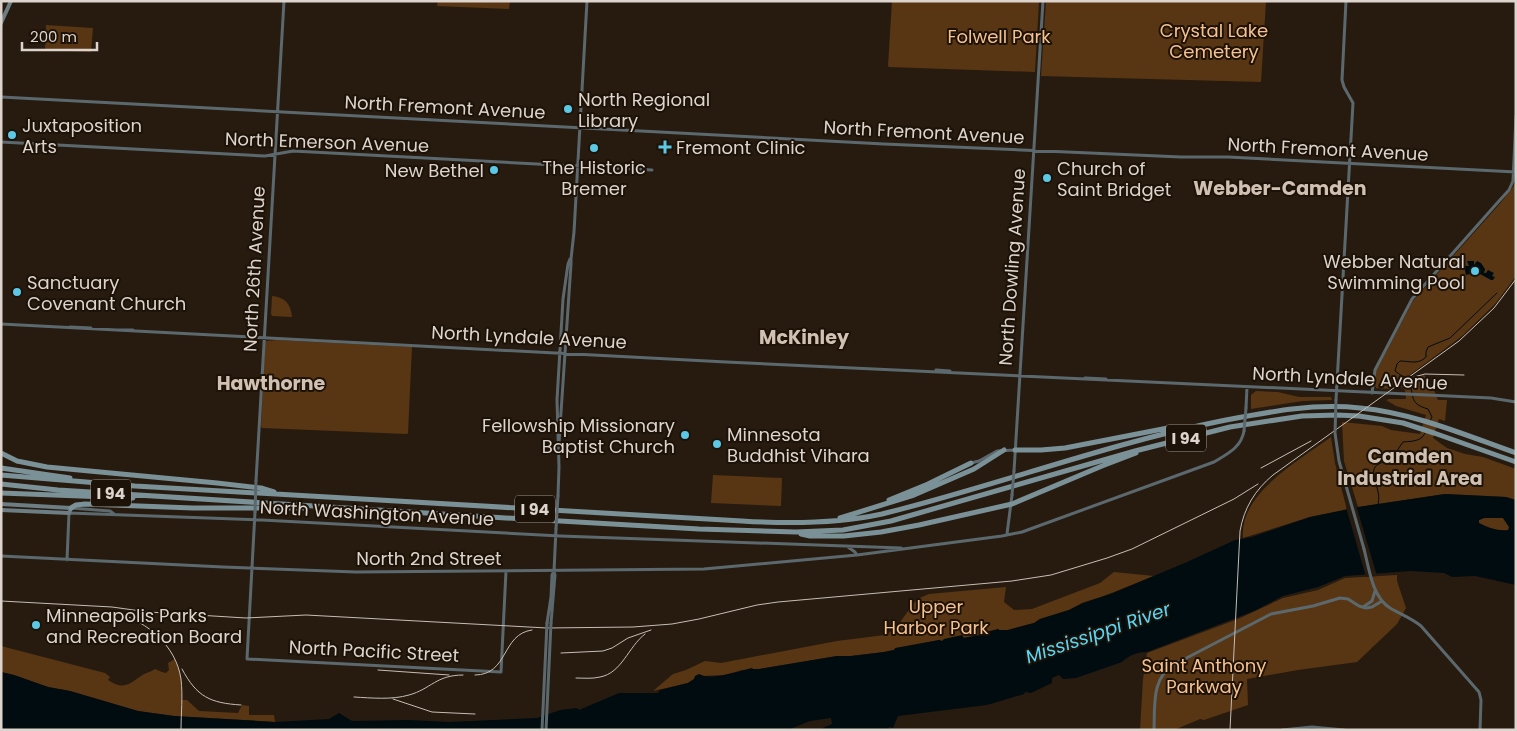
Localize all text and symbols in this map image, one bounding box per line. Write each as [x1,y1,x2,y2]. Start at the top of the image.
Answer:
park label: Crystal Lake Cemetery [1160,18,1268,64]
scale bar [22,20,98,52]
park label: Folwell Park [947,24,1051,49]
text: 200 m [30,26,77,47]
place label: North Regional Library [578,87,710,133]
street label: North Fremont Avenue [344,89,546,125]
marker: North Regional Library [562,103,574,115]
place label: Juxtaposition Arts [22,113,142,159]
street label: North Fremont Avenue [823,114,1025,150]
street label: North Emerson Avenue [225,126,429,158]
marker: Juxtaposition Arts [6,129,18,141]
street label: North Fremont Avenue [1227,131,1429,167]
place label: Fremont Clinic [676,135,806,160]
marker: Fremont Clinic [658,140,672,154]
marker: The Historic Bremer [588,142,600,154]
place label: The Historic Bremer [542,155,646,201]
place label: Church of Saint Bridget [1057,156,1171,202]
place label: New Bethel [385,158,484,183]
marker: New Bethel [488,164,500,176]
street label: North Dowling Avenue [993,168,1031,366]
marker: Church of Saint Bridget [1041,172,1053,184]
district label: Webber-Camden [1193,175,1367,202]
street label: North 26th Avenue [237,185,271,353]
place label: Webber Natural Swimming Pool [1323,249,1465,295]
marker: Webber Natural Swimming Pool [1469,265,1481,277]
place label: Sanctuary Covenant Church [27,270,186,316]
marker: Sanctuary Covenant Church [11,286,23,298]
street label: North Lyndale Avenue [431,319,627,355]
district label: McKinley [759,324,850,351]
street label: North Lyndale Avenue [1252,360,1448,396]
district label: Hawthorne [217,370,326,397]
place label: Fellowship Missionary Baptist Church [482,413,675,459]
place label: Minnesota Buddhist Vihara [727,422,870,468]
road number: I 94 [1166,424,1206,452]
marker: Fellowship Missionary Baptist Church [679,429,691,441]
marker: Minnesota Buddhist Vihara [711,438,723,450]
district label: Camden Industrial Area [1337,443,1483,492]
road number: I 94 [91,479,131,506]
street label: North Washington Avenue [259,494,495,532]
road number: I 94 [515,496,555,522]
street label: North 2nd Street [356,546,502,571]
park label: Upper Harbor Park [883,594,989,640]
water label: Mississippi River [1022,595,1175,670]
place label: Minneapolis Parks and Recreation Board [46,603,242,649]
marker: Minneapolis Parks and Recreation Board [30,619,42,631]
street label: North Pacific Street [288,634,460,668]
park label: Saint Anthony Parkway [1142,653,1266,699]

